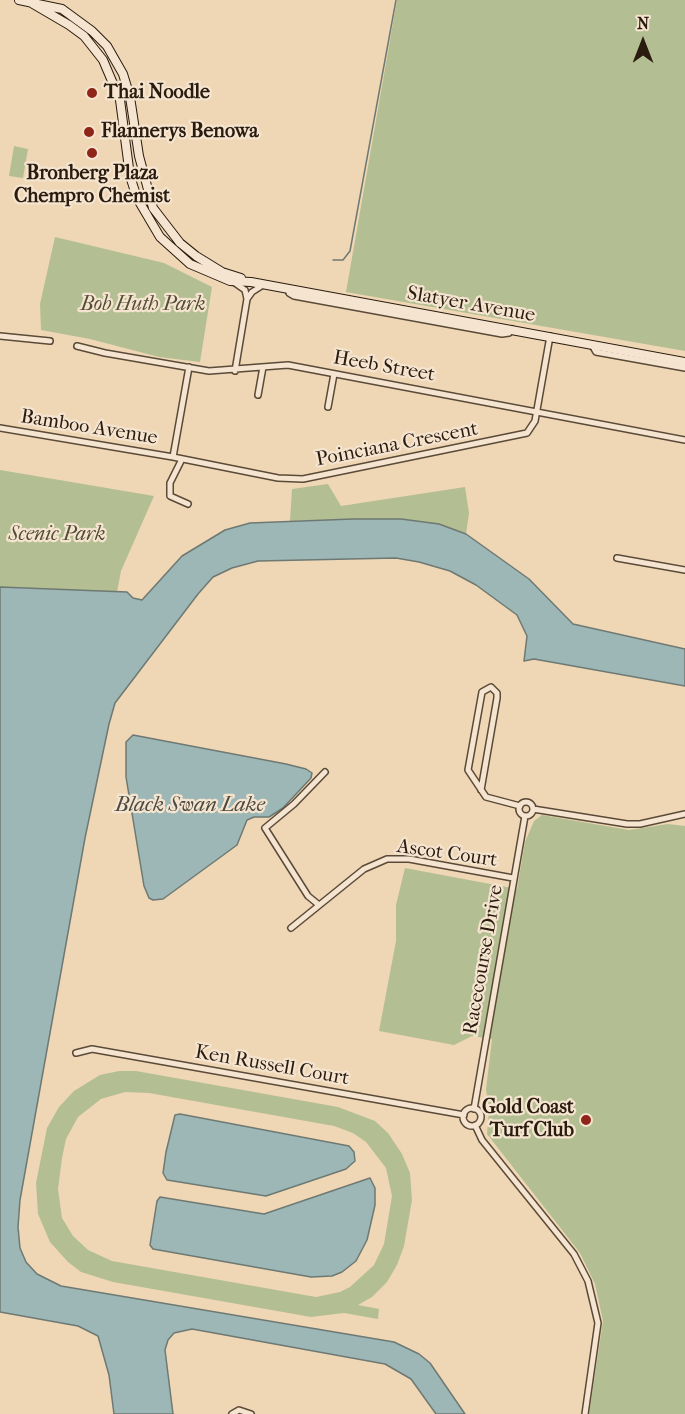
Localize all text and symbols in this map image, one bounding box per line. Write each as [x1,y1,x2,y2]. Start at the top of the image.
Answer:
north arrow [613,12,673,72]
text: N [637,14,649,33]
place label: Thai Noodle [104,81,210,105]
marker: Thai Noodle [85,86,99,100]
place label: Flannerys Benowa [101,120,259,144]
marker: Flannerys Benowa [82,125,96,139]
marker: Bronberg Plaza Chempro Chemist [85,146,99,160]
place label: Bronberg Plaza Chempro Chemist [14,162,170,209]
street label: Slatyer Avenue [405,282,537,328]
park label: Bob Huth Park [80,293,206,317]
street label: Heeb Street [331,346,437,388]
street label: Bamboo Avenue [19,405,159,451]
street label: Poinciana Crescent [314,418,480,472]
park label: Scenic Park [9,523,105,547]
water label: Black Swan Lake [115,793,265,819]
street label: Ascot Court [395,835,499,873]
street label: Racecourse Drive [459,883,509,1037]
street label: Ken Russell Court [193,1041,351,1091]
place label: Gold Coast Turf Club [482,1096,574,1143]
marker: Gold Coast Turf Club [579,1113,593,1127]

